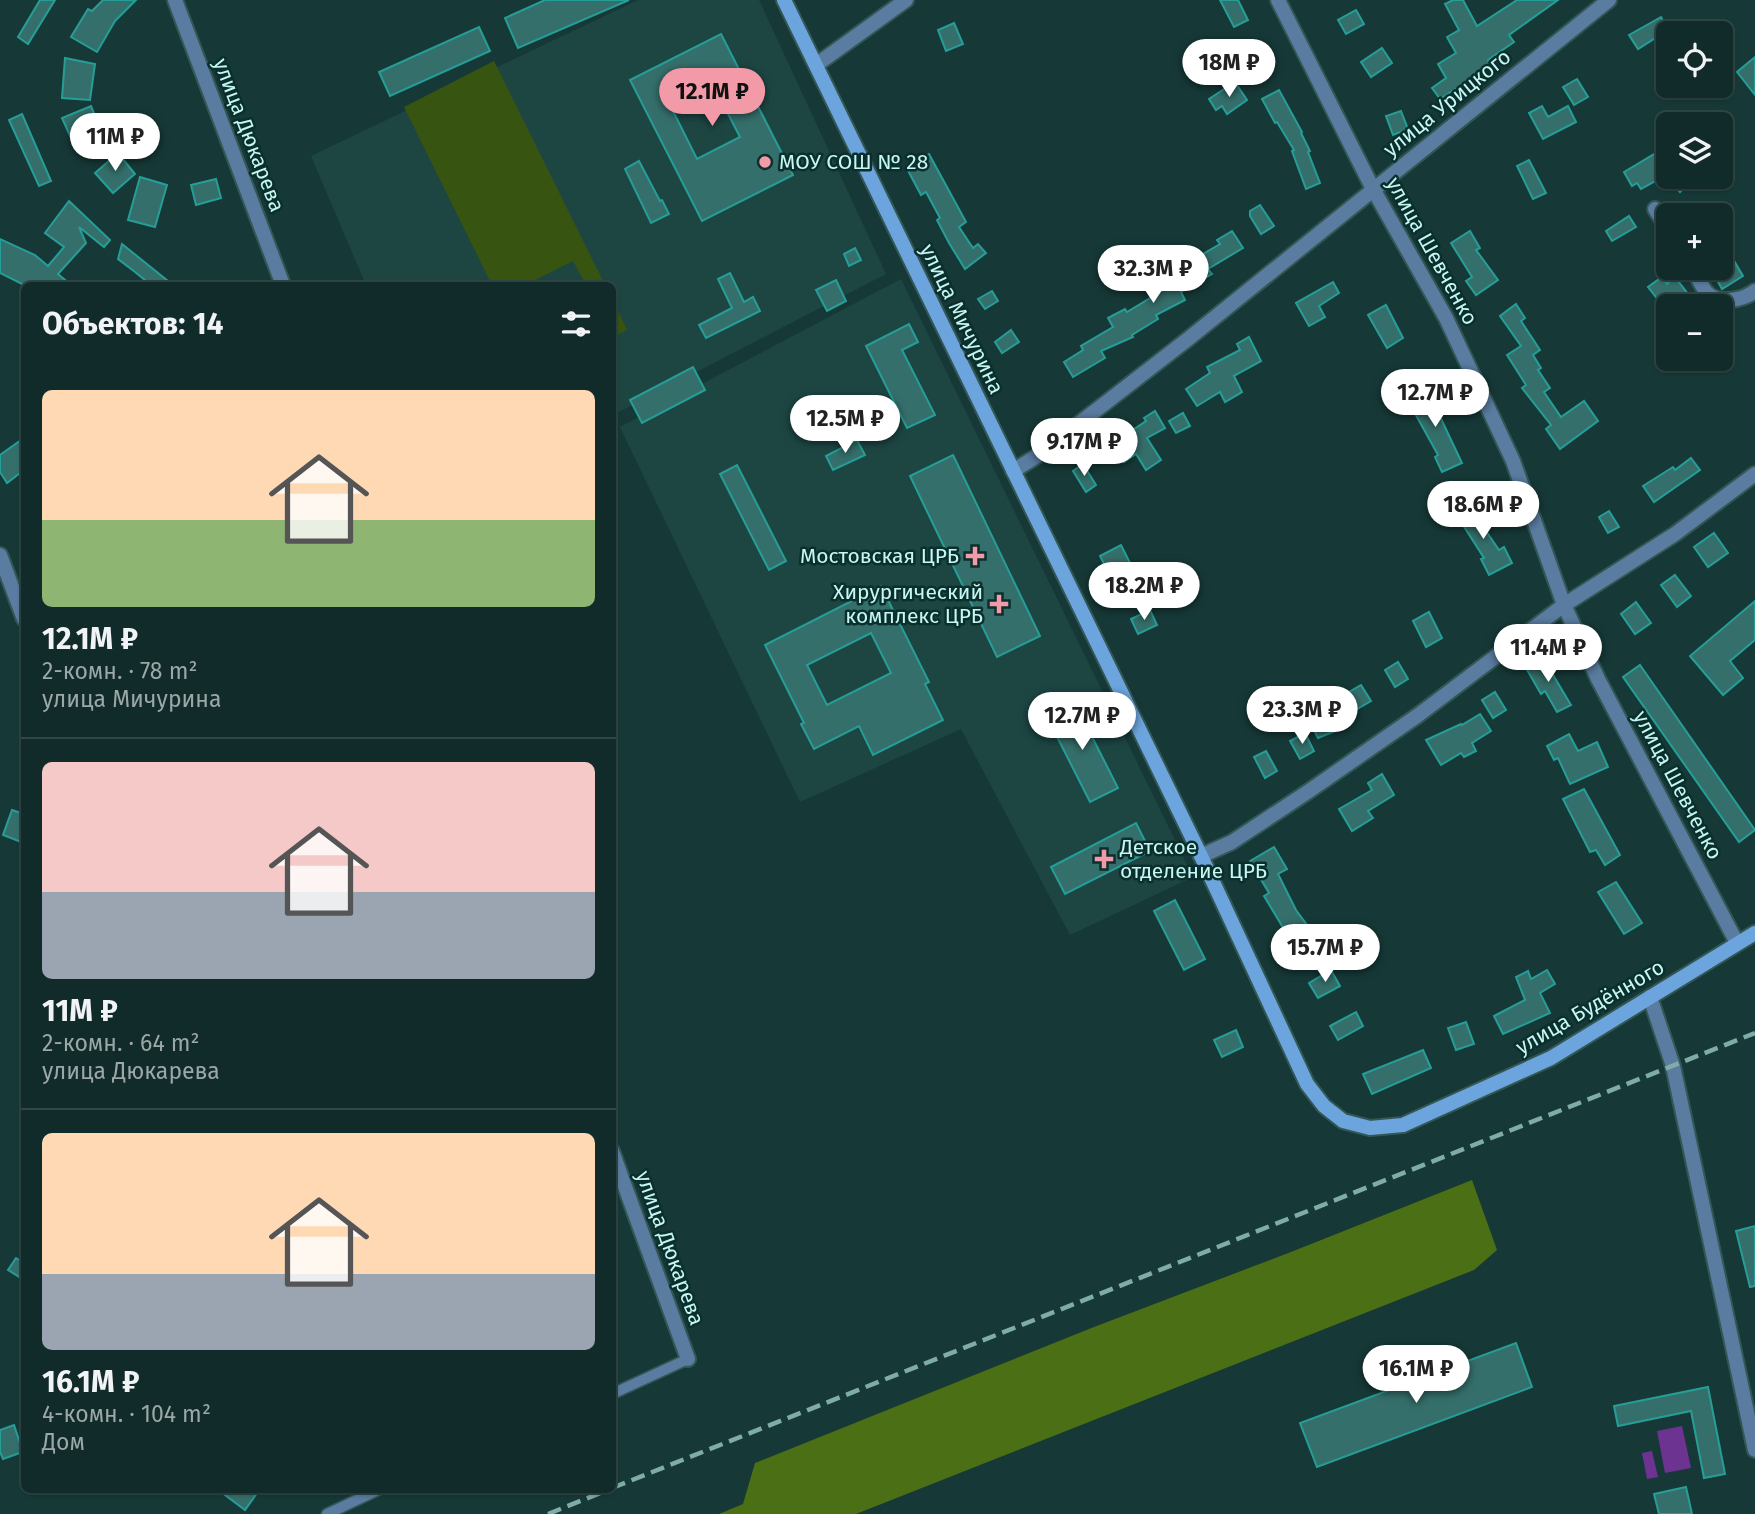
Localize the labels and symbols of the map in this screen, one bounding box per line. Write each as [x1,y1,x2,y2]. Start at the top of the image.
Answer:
pin: 18M ₽ [1180,40,1278,99]
street label: улица Урицкого [1378,44,1516,162]
street label: улица Дюкарева [208,55,290,215]
pin: 12.1M ₽ [647,68,777,128]
pin: 11M ₽ [66,114,164,173]
place label: МОУ СОШ № 28 [779,149,928,175]
marker: МОУ СОШ № 28 [757,154,773,170]
street label: улица Шевченко [1381,173,1483,329]
street label: улица Мичурина [914,240,1010,398]
pin: 32.3M ₽ [1088,246,1218,305]
pin: 12.7M ₽ [1370,370,1500,429]
pin: 12.5M ₽ [780,396,910,455]
pin: 9.17M ₽ [1019,419,1149,478]
pin: 18.6M ₽ [1418,482,1548,541]
place label: Мостовская ЦРБ [800,543,959,569]
marker: Мостовская ЦРБ [965,546,985,566]
pin: 18.2M ₽ [1079,562,1209,622]
place label: Хирургический комплекс ЦРБ [833,579,983,629]
marker: Хирургический комплекс ЦРБ [989,594,1009,614]
pin: 11.4M ₽ [1483,624,1613,684]
pin: 23.3M ₽ [1237,686,1367,746]
pin: 12.7M ₽ [1017,692,1147,752]
street label: улица Шевченко [1628,706,1728,864]
place label: Детское отделение ЦРБ [1119,834,1267,884]
marker: Детское отделение ЦРБ [1094,849,1114,869]
pin: 15.7M ₽ [1260,925,1390,984]
street label: улица Будённого [1511,954,1669,1060]
street label: улица Дюкарева [630,1167,710,1329]
pin: 16.1M ₽ [1351,1346,1481,1405]

